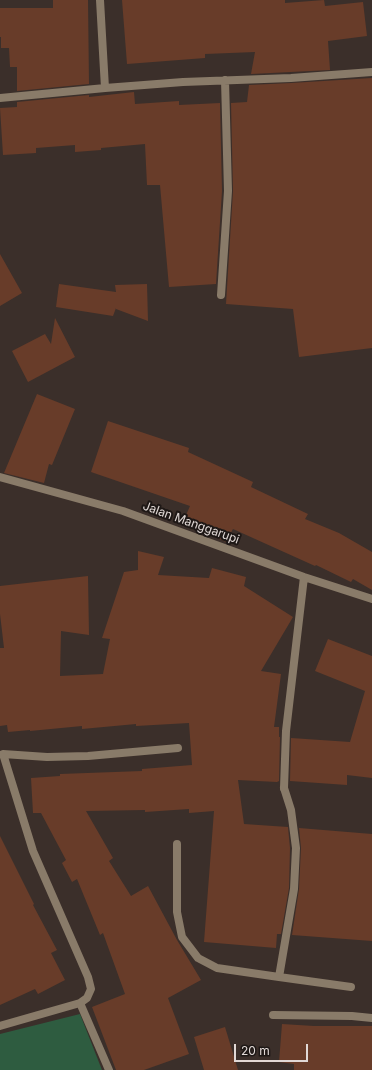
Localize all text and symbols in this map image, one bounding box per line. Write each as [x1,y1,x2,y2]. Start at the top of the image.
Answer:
street label: Jalan Manggarupi [141,499,241,547]
scale bar [236,1036,310,1062]
text: 20 m [241,1043,270,1058]

